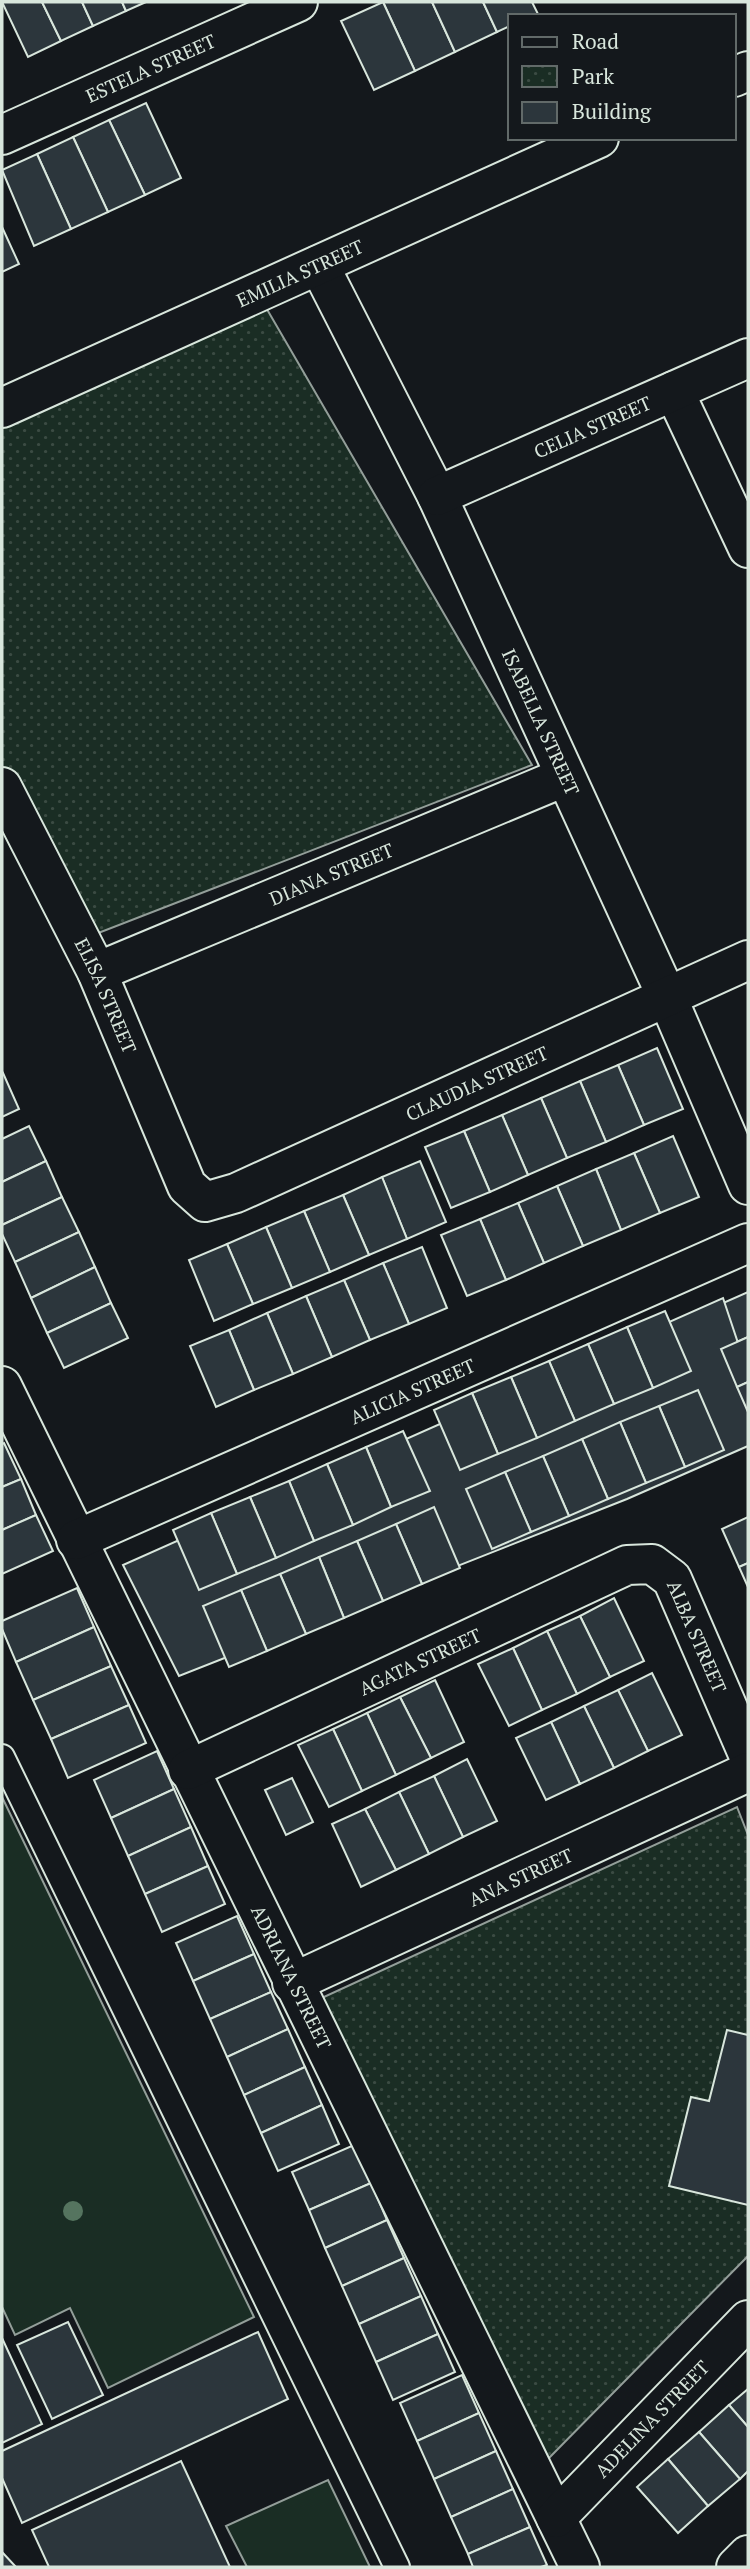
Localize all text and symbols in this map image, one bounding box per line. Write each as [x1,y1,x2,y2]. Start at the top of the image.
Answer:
legend [508,14,736,140]
text: Road [572,27,619,55]
street label: ESTELA STREET [82,28,220,108]
text: Park [572,62,614,90]
text: Building [572,97,652,125]
street label: EMILIA STREET [232,233,367,312]
street label: CELIA STREET [530,390,655,464]
street label: ISABELLA STREET [497,644,586,799]
street label: DIANA STREET [265,837,397,911]
street label: ELISA STREET [70,933,143,1057]
street label: CLAUDIA STREET [401,1040,552,1126]
street label: ALICIA STREET [346,1352,479,1429]
street label: ALBA STREET [662,1576,733,1696]
street label: AGATA STREET [355,1622,485,1700]
street label: ANA STREET [464,1842,577,1912]
street label: ADRIANA STREET [246,1901,338,2053]
street label: ADELINA STREET [589,2355,714,2482]

